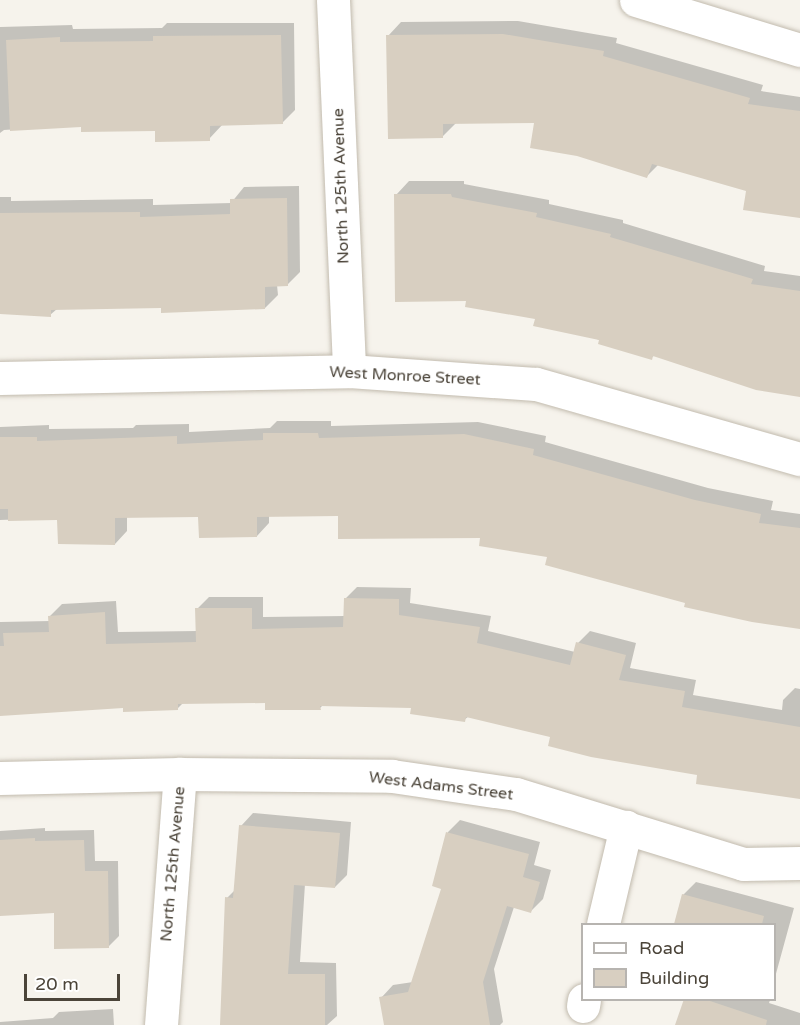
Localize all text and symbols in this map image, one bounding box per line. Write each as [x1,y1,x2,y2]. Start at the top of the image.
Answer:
street label: North 125th Avenue [329,108,353,264]
street label: West Monroe Street [329,362,481,390]
street label: West Adams Street [368,768,514,804]
street label: North 125th Avenue [157,786,189,942]
legend [581,923,776,1001]
text: Road [639,937,684,959]
scale bar [27,962,123,1000]
text: Building [639,967,709,989]
text: 20 m [35,973,79,995]

